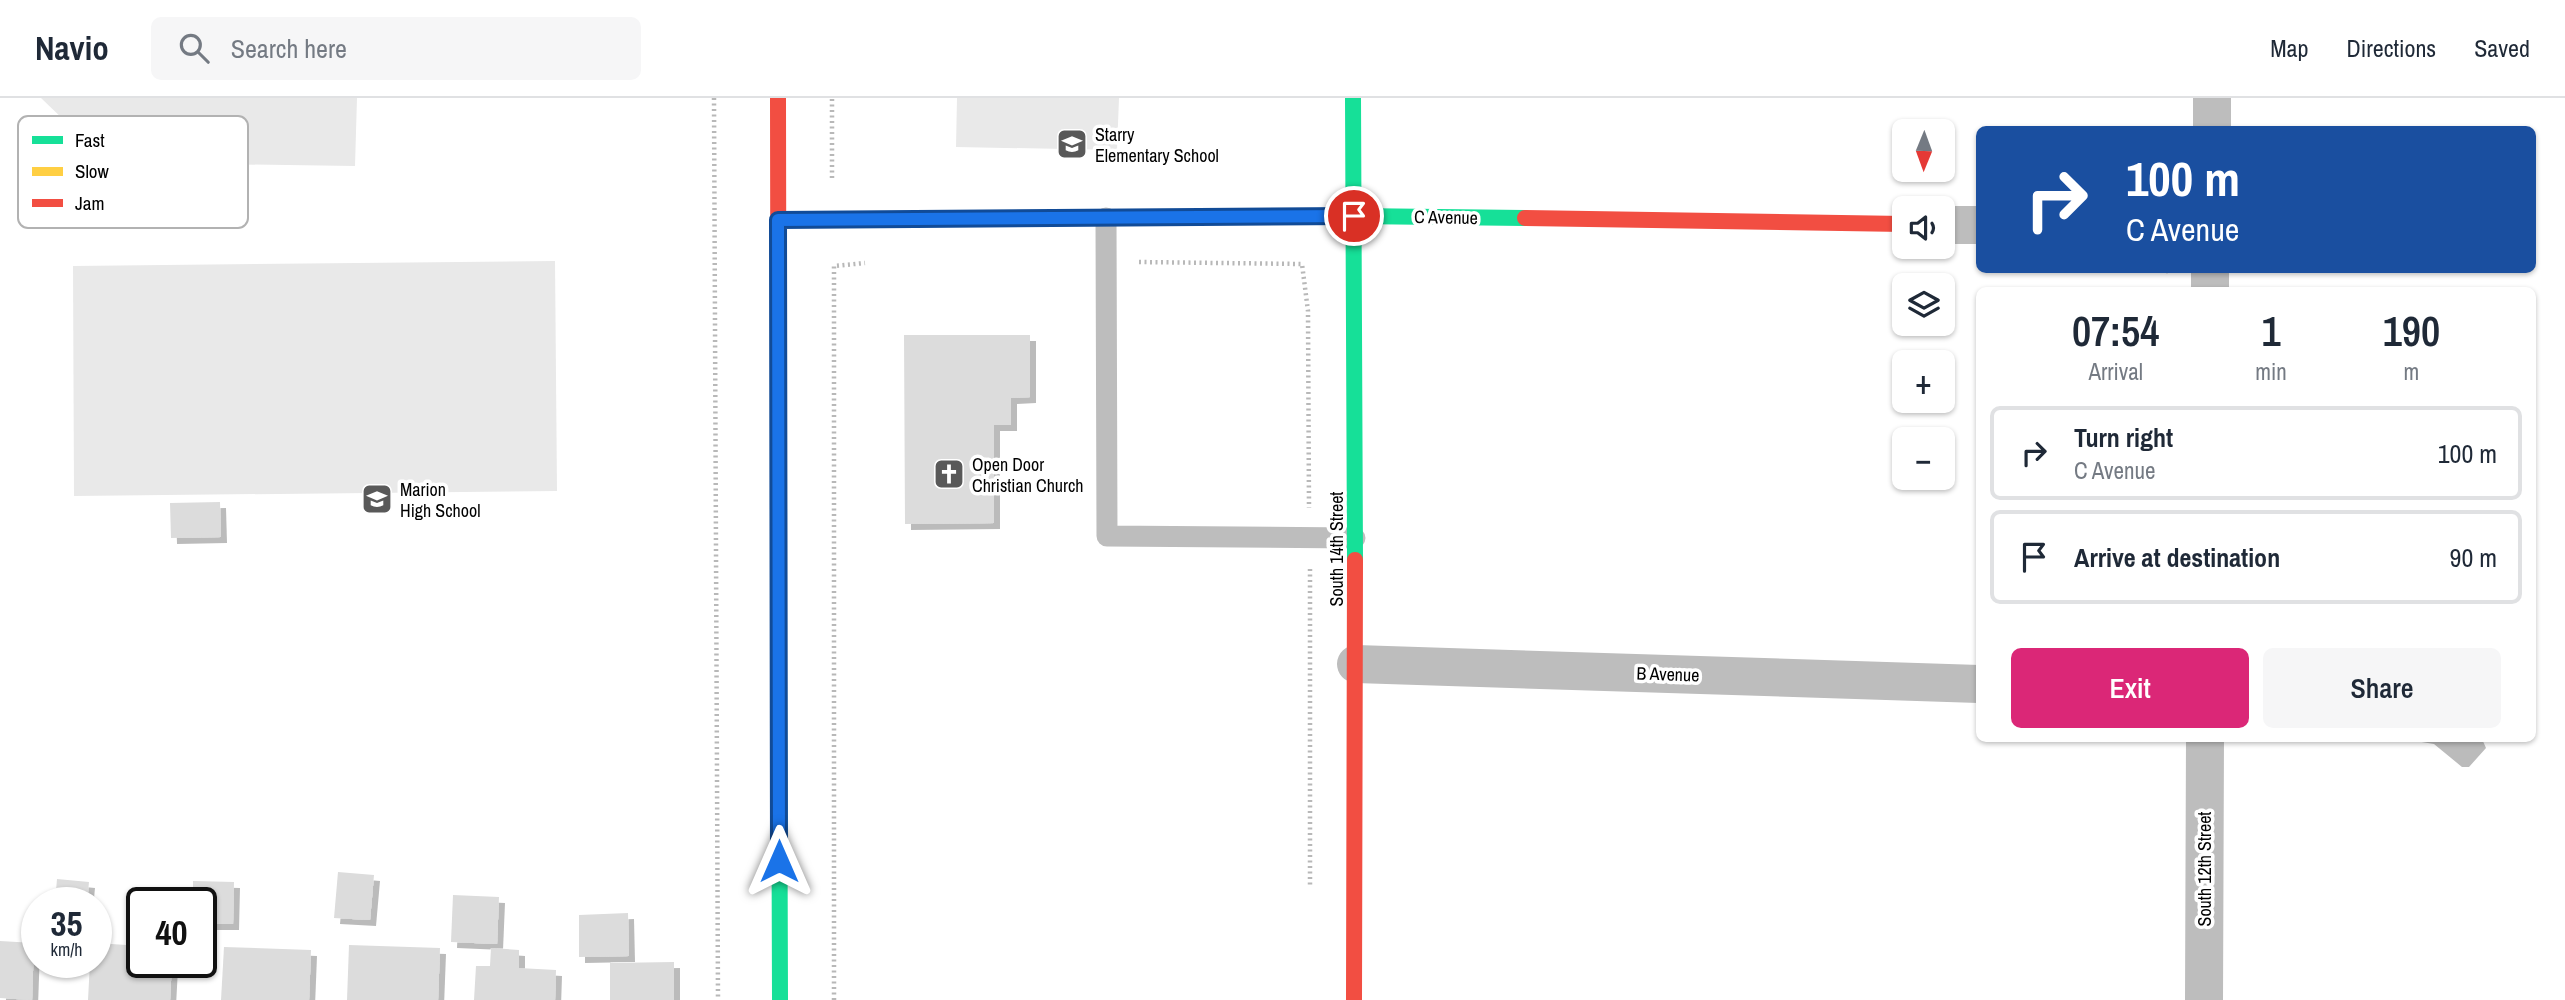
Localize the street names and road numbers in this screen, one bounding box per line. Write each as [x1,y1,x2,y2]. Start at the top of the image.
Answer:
street label: C Avenue [1414,204,1478,230]
street label: South 14th Street [1324,492,1349,606]
street label: B Avenue [1636,660,1700,688]
street label: South 12th Street [2192,812,2217,926]

